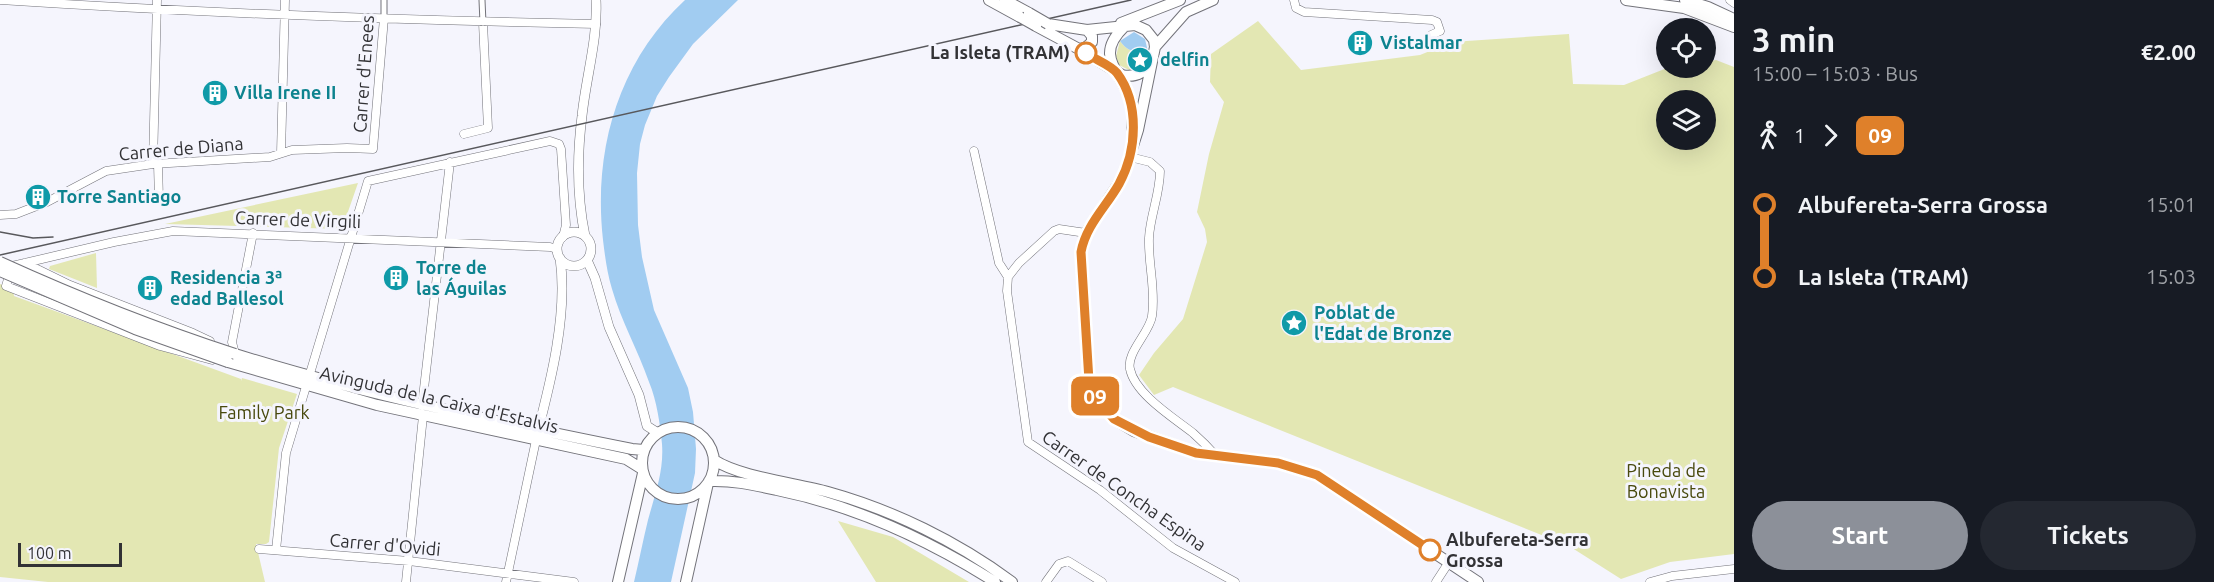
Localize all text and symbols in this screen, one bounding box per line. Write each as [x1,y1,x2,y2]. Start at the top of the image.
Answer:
street label: Carrer d'Enees [349,14,377,133]
map controls [1656,18,1716,150]
button: locate [1656,18,1716,78]
text: 3 min [1752,21,1835,58]
building icon: Vistalmar [1345,28,1375,58]
place label: Vistalmar [1380,32,1463,52]
text: €2.00 [2141,39,2196,64]
place label: La Isleta (TRAM) [930,42,1070,63]
marker: La Isleta (TRAM) [1075,42,1097,64]
place icon: delfin [1125,45,1155,75]
place label: delfin [1160,49,1210,69]
text: 15:00 – 15:03 · Bus [1752,62,1918,85]
building icon: Villa Irene II [200,78,230,108]
place label: Villa Irene II [234,82,336,102]
button: layers [1656,90,1716,150]
icon: walk [1752,119,1785,152]
icon: forward [1814,119,1847,152]
text: 09 [1868,123,1892,147]
text: 1 [1794,124,1805,147]
street label: Carrer de Diana [118,133,244,163]
building icon: Torre Santiago [23,182,53,212]
place label: Torre Santiago [57,186,181,206]
text: Albufereta-Serra Grossa [1798,192,2048,217]
text: 15:01 [2146,193,2196,216]
street label: Carrer de Virgili [235,207,362,231]
place label: Torre de las Águilas [416,257,507,298]
building icon: Torre de las Águilas [381,263,411,293]
text: La Isleta (TRAM) [1798,264,1969,289]
text: 15:03 [2146,265,2196,288]
place label: Residencia 3ª edad Ballesol [170,267,284,308]
building icon: Residencia 3ª edad Ballesol [135,273,165,303]
place label: Poblat de l'Edat de Bronze [1314,302,1452,343]
place icon: Poblat de l'Edat de Bronze [1279,308,1309,338]
street label: Avinguda de la Caixa d'Estalvis [318,362,561,436]
line badge: 09 [1068,376,1122,416]
text: 09 [1083,384,1107,408]
park label: Family Park [218,402,310,422]
street label: Carrer de Concha Espina [1039,426,1210,554]
park label: Pineda de Bonavista [1626,460,1706,501]
button: Start [1752,501,1968,570]
button: Tickets [1980,501,2196,570]
street label: Carrer d'Ovidi [329,529,441,559]
place label: Albufereta-Serra Grossa [1446,529,1589,570]
marker: Albufereta-Serra Grossa [1419,539,1441,561]
scale bar [18,540,122,568]
text: 100 m [27,544,72,562]

